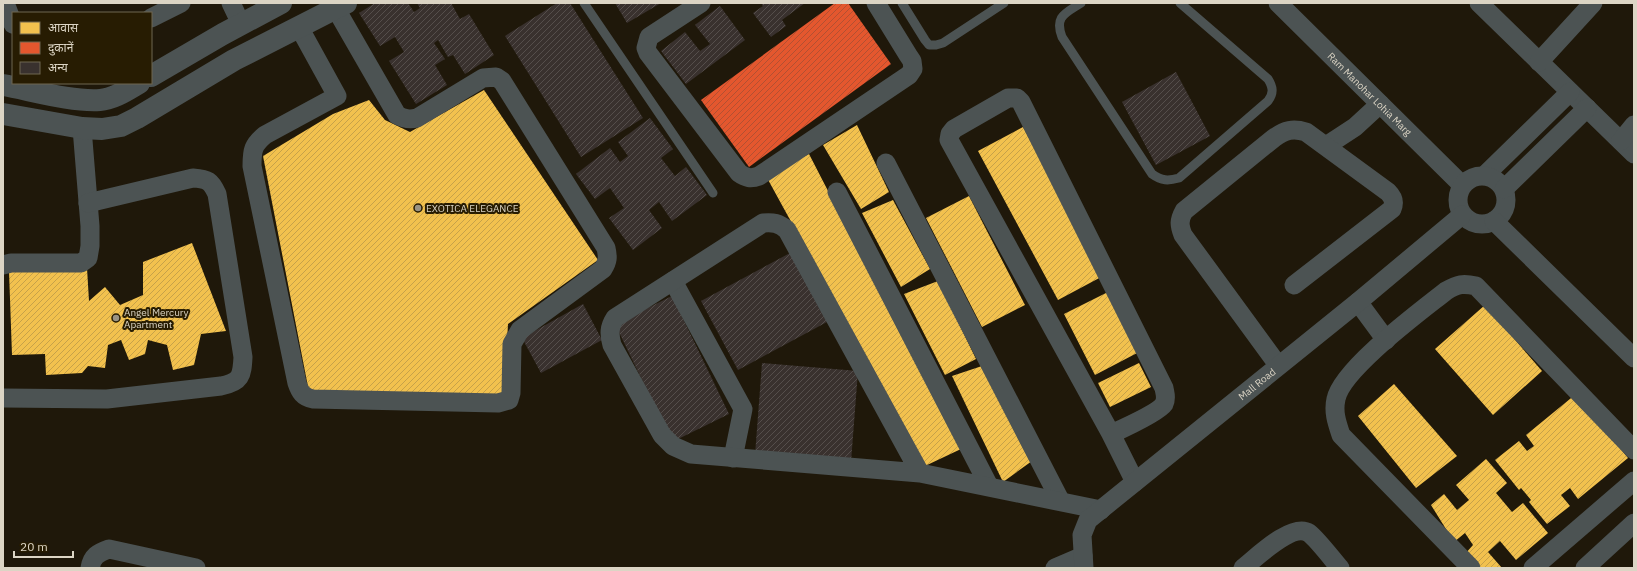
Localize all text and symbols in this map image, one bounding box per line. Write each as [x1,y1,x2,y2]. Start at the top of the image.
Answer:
legend [12,12,152,84]
text: आवास [48,20,79,35]
text: दुकानें [48,40,74,56]
street label: Ram Manohar Lohia Marg [1325,50,1415,139]
text: अन्य [48,60,69,75]
place label: EXOTICA ELEGANCE [426,202,519,215]
marker: EXOTICA ELEGANCE [413,203,423,213]
place label: Angel Mercury Apartment [124,306,189,331]
marker: Angel Mercury Apartment [111,313,121,323]
street label: Mall Road [1236,365,1278,403]
scale bar [14,533,73,559]
text: 20 m [20,539,48,554]

